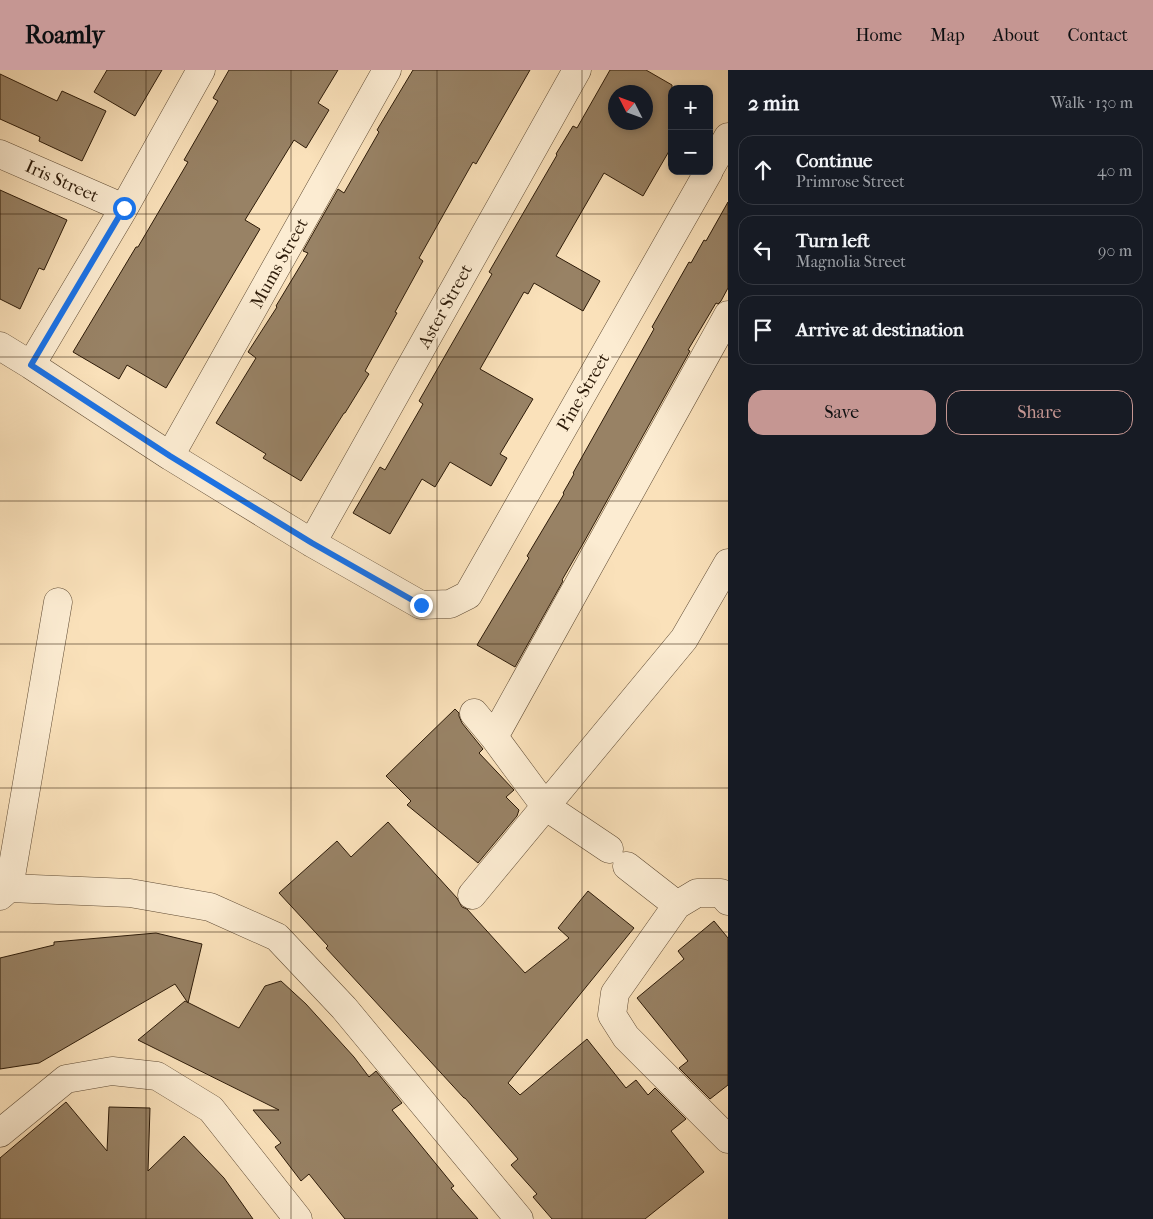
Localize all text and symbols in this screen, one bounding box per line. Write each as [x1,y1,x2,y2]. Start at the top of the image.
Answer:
text: Roamly [25,21,104,49]
text: Home [855,25,902,46]
text: Map [930,25,965,46]
text: About [993,25,1039,46]
text: Contact [1067,25,1128,46]
north arrow [608,85,653,130]
map controls [668,85,713,175]
button: + [668,85,713,130]
text: 2 min [748,91,799,115]
text: Walk · 130 m [1050,93,1133,112]
button: − [668,130,713,175]
text: Continue [796,150,872,172]
street label: Iris Street [22,156,102,207]
icon: ahead [749,156,777,184]
text: 40 m [1097,161,1132,180]
text: Primrose Street [796,172,905,191]
route start [113,197,136,220]
street label: Mums Street [246,214,313,312]
text: Turn left [796,230,870,252]
icon: left [749,236,777,264]
text: 90 m [1098,241,1132,260]
text: Magnolia Street [796,252,906,271]
street label: Aster Street [413,260,477,353]
icon: arrive [749,316,777,344]
text: Arrive at destination [796,319,964,341]
street label: Pine Street [553,349,615,435]
button: Save [748,390,936,435]
button: Share [946,390,1133,435]
route end [410,594,433,617]

